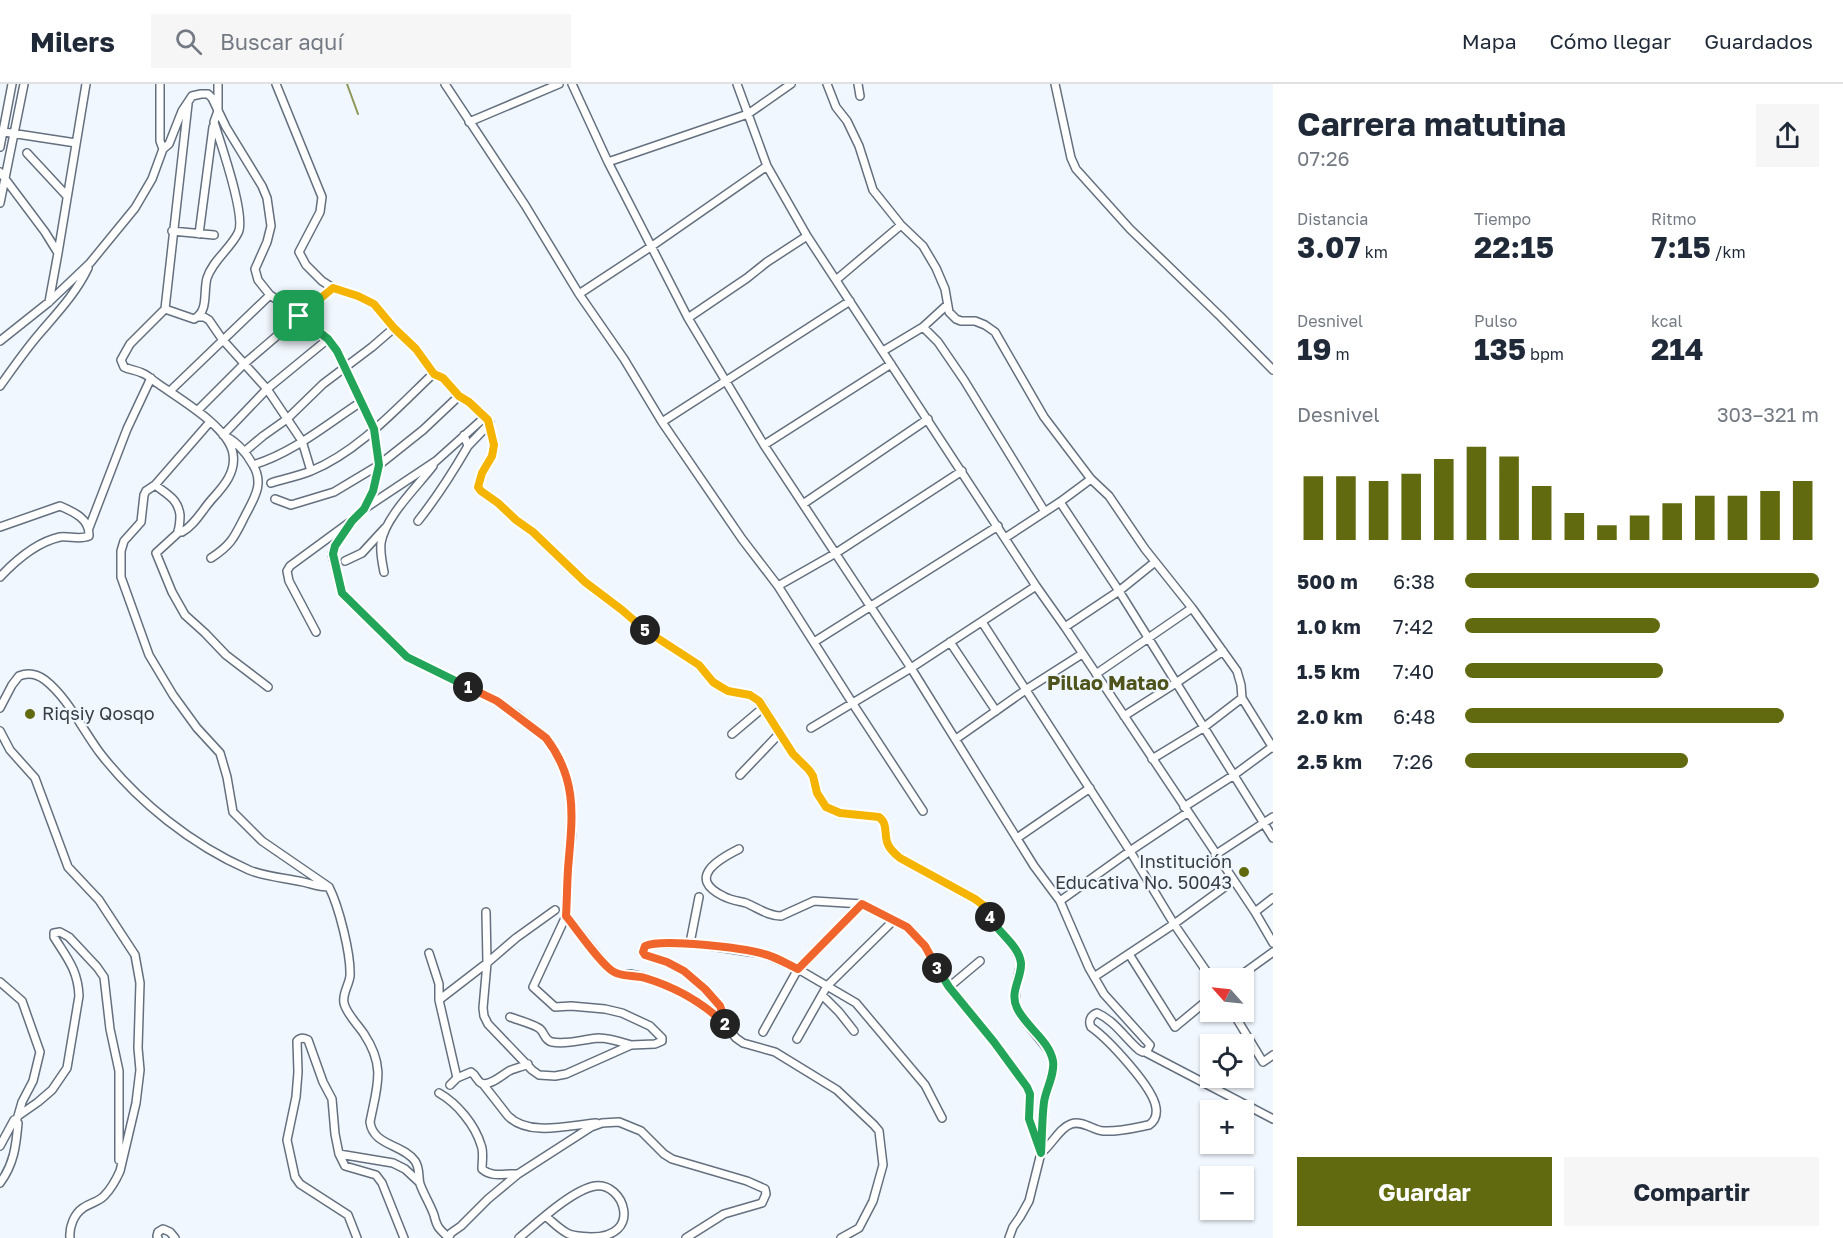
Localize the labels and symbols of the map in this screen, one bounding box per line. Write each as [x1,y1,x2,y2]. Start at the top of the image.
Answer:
pin [273,290,324,341]
pin: 5 [630,615,660,645]
district label: Pillao Matao [1047,670,1169,694]
pin: 1 [453,672,483,702]
place label: Riqsiy Qosqo [42,702,155,724]
marker: Riqsiy Qosqo [23,707,37,721]
place label: Institución Educativa No. 50043 [1055,850,1232,893]
marker: Institución Educativa No. 50043 [1237,865,1251,879]
pin: 4 [975,902,1005,932]
pin: 3 [922,953,952,983]
north arrow [1200,968,1254,1022]
pin: 2 [710,1009,740,1039]

